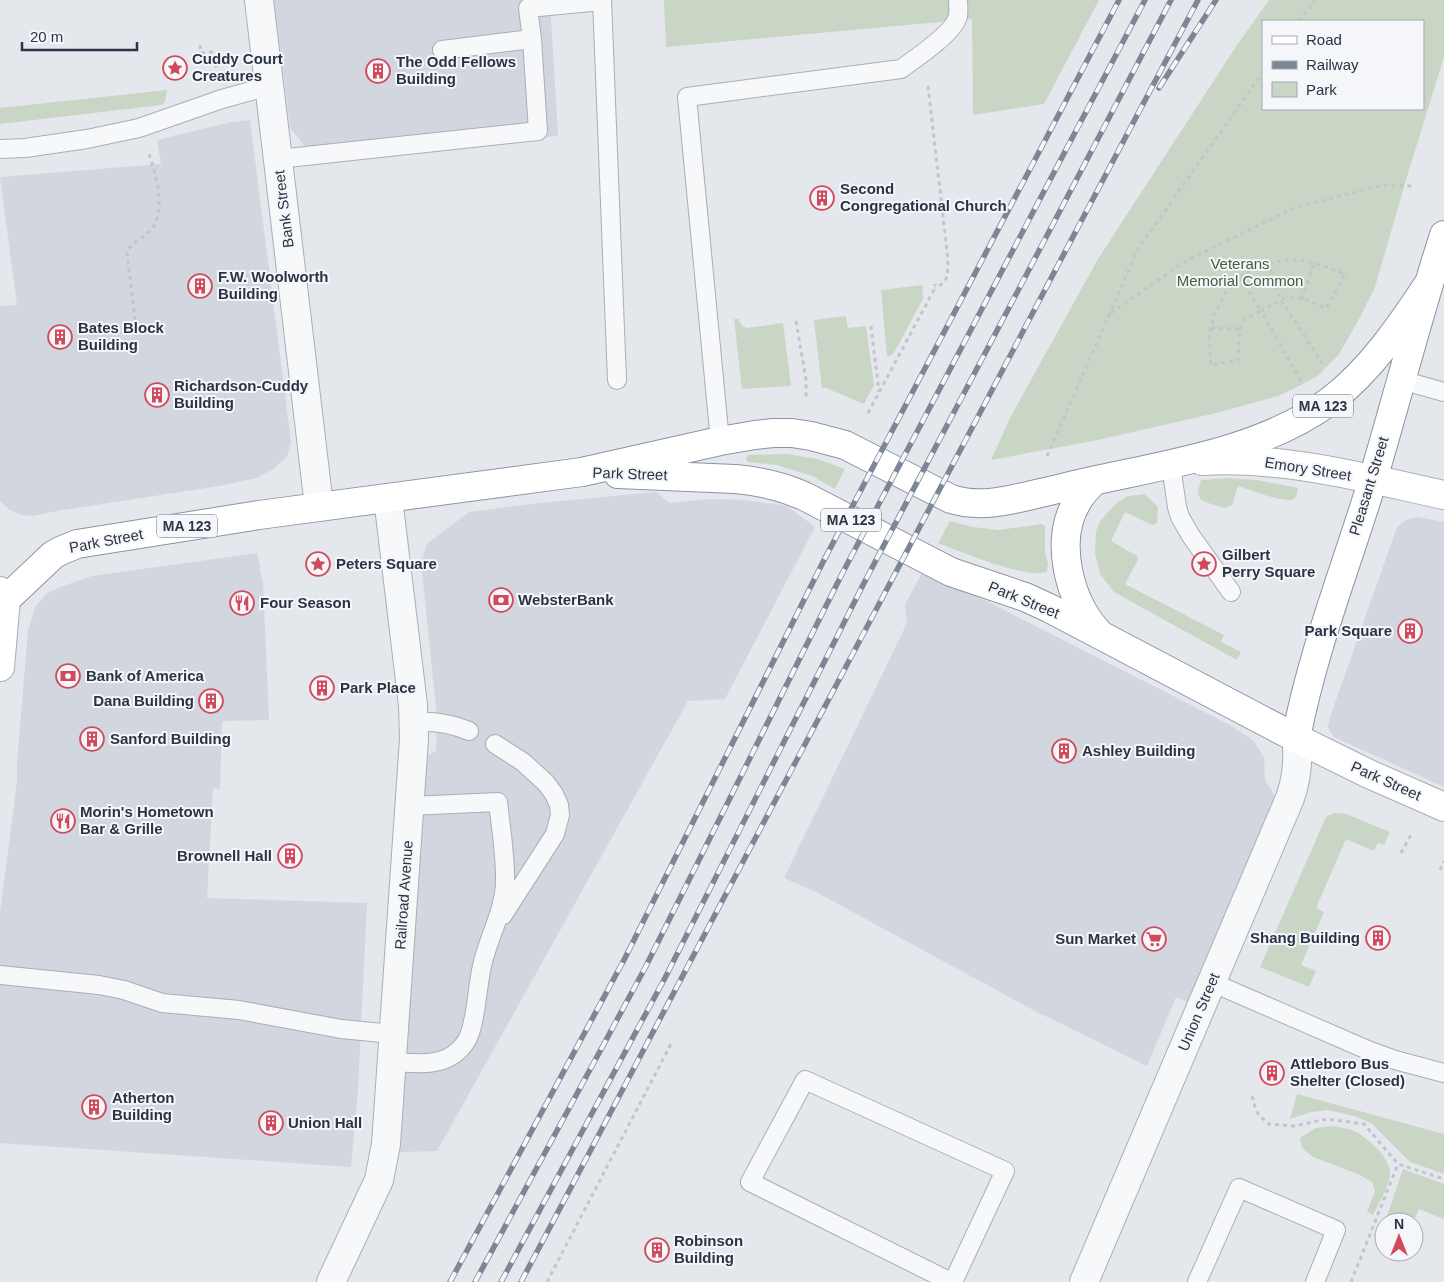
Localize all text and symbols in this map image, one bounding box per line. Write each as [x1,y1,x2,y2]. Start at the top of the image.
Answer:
scale bar [22,20,138,52]
legend [1262,20,1424,110]
text: 20 m [30,28,63,45]
text: Road [1306,31,1342,48]
place label: Cuddy Court Creatures [192,50,283,84]
place label: The Odd Fellows Building [396,53,516,87]
place icon: Cuddy Court Creatures [162,55,188,81]
text: Railway [1306,56,1359,73]
building icon: The Odd Fellows Building [365,58,391,84]
text: Park [1306,81,1337,98]
street label: Bank Street [270,168,297,249]
place label: Second Congregational Church [840,180,1007,214]
building icon: Second Congregational Church [809,185,835,211]
park label: Veterans Memorial Common [1177,255,1303,289]
place label: F.W. Woolworth Building [218,268,329,302]
building icon: F.W. Woolworth Building [187,273,213,299]
place label: Bates Block Building [78,319,165,353]
building icon: Bates Block Building [47,324,73,350]
place label: Richardson-Cuddy Building [174,377,309,411]
building icon: Richardson-Cuddy Building [144,382,170,408]
road number: MA 123 [1293,394,1353,418]
street label: Pleasant Street [1345,434,1392,537]
street label: Emory Street [1264,453,1353,484]
street label: Park Street [592,464,669,483]
road number: MA 123 [821,508,881,532]
road number: MA 123 [157,514,217,538]
street label: Park Street [67,525,145,556]
place label: Gilbert Perry Square [1222,546,1315,580]
place icon: Peters Square [305,551,331,577]
place icon: Gilbert Perry Square [1191,551,1217,577]
place label: Peters Square [336,555,437,572]
street label: Park Street [986,578,1063,622]
bank icon: WebsterBank [488,587,514,613]
restaurant icon: Four Season [229,590,255,616]
place label: WebsterBank [518,591,614,608]
place label: Four Season [260,594,351,611]
building icon: Park Square [1397,618,1423,644]
place label: Park Square [1304,622,1392,639]
bank icon: Bank of America [55,663,81,689]
place label: Bank of America [86,667,204,684]
building icon: Park Place [309,675,335,701]
place label: Park Place [340,679,416,696]
building icon: Dana Building [198,688,224,714]
place label: Dana Building [93,692,194,709]
building icon: Sanford Building [79,726,105,752]
place label: Sanford Building [110,730,231,747]
building icon: Ashley Building [1051,738,1077,764]
place label: Ashley Building [1082,742,1195,759]
street label: Park Street [1348,758,1425,804]
place label: Morin's Hometown Bar & Grille [80,803,214,837]
restaurant icon: Morin's Hometown Bar & Grille [50,808,76,834]
street label: Railroad Avenue [391,840,416,950]
building icon: Brownell Hall [277,843,303,869]
place label: Brownell Hall [177,847,272,864]
building icon: Shang Building [1365,925,1391,951]
supermarket icon: Sun Market [1141,926,1167,952]
place label: Shang Building [1250,929,1360,946]
place label: Sun Market [1055,930,1136,947]
street label: Union Street [1174,969,1223,1054]
place label: Attleboro Bus Shelter (Closed) [1290,1055,1405,1089]
building icon: Attleboro Bus Shelter (Closed) [1259,1060,1285,1086]
place label: Atherton Building [112,1089,175,1123]
building icon: Atherton Building [81,1094,107,1120]
building icon: Union Hall [258,1110,284,1136]
place label: Union Hall [288,1114,362,1131]
north arrow [1374,1212,1424,1262]
text: N [1394,1216,1404,1232]
place label: Robinson Building [674,1232,743,1266]
building icon: Robinson Building [644,1237,670,1263]

